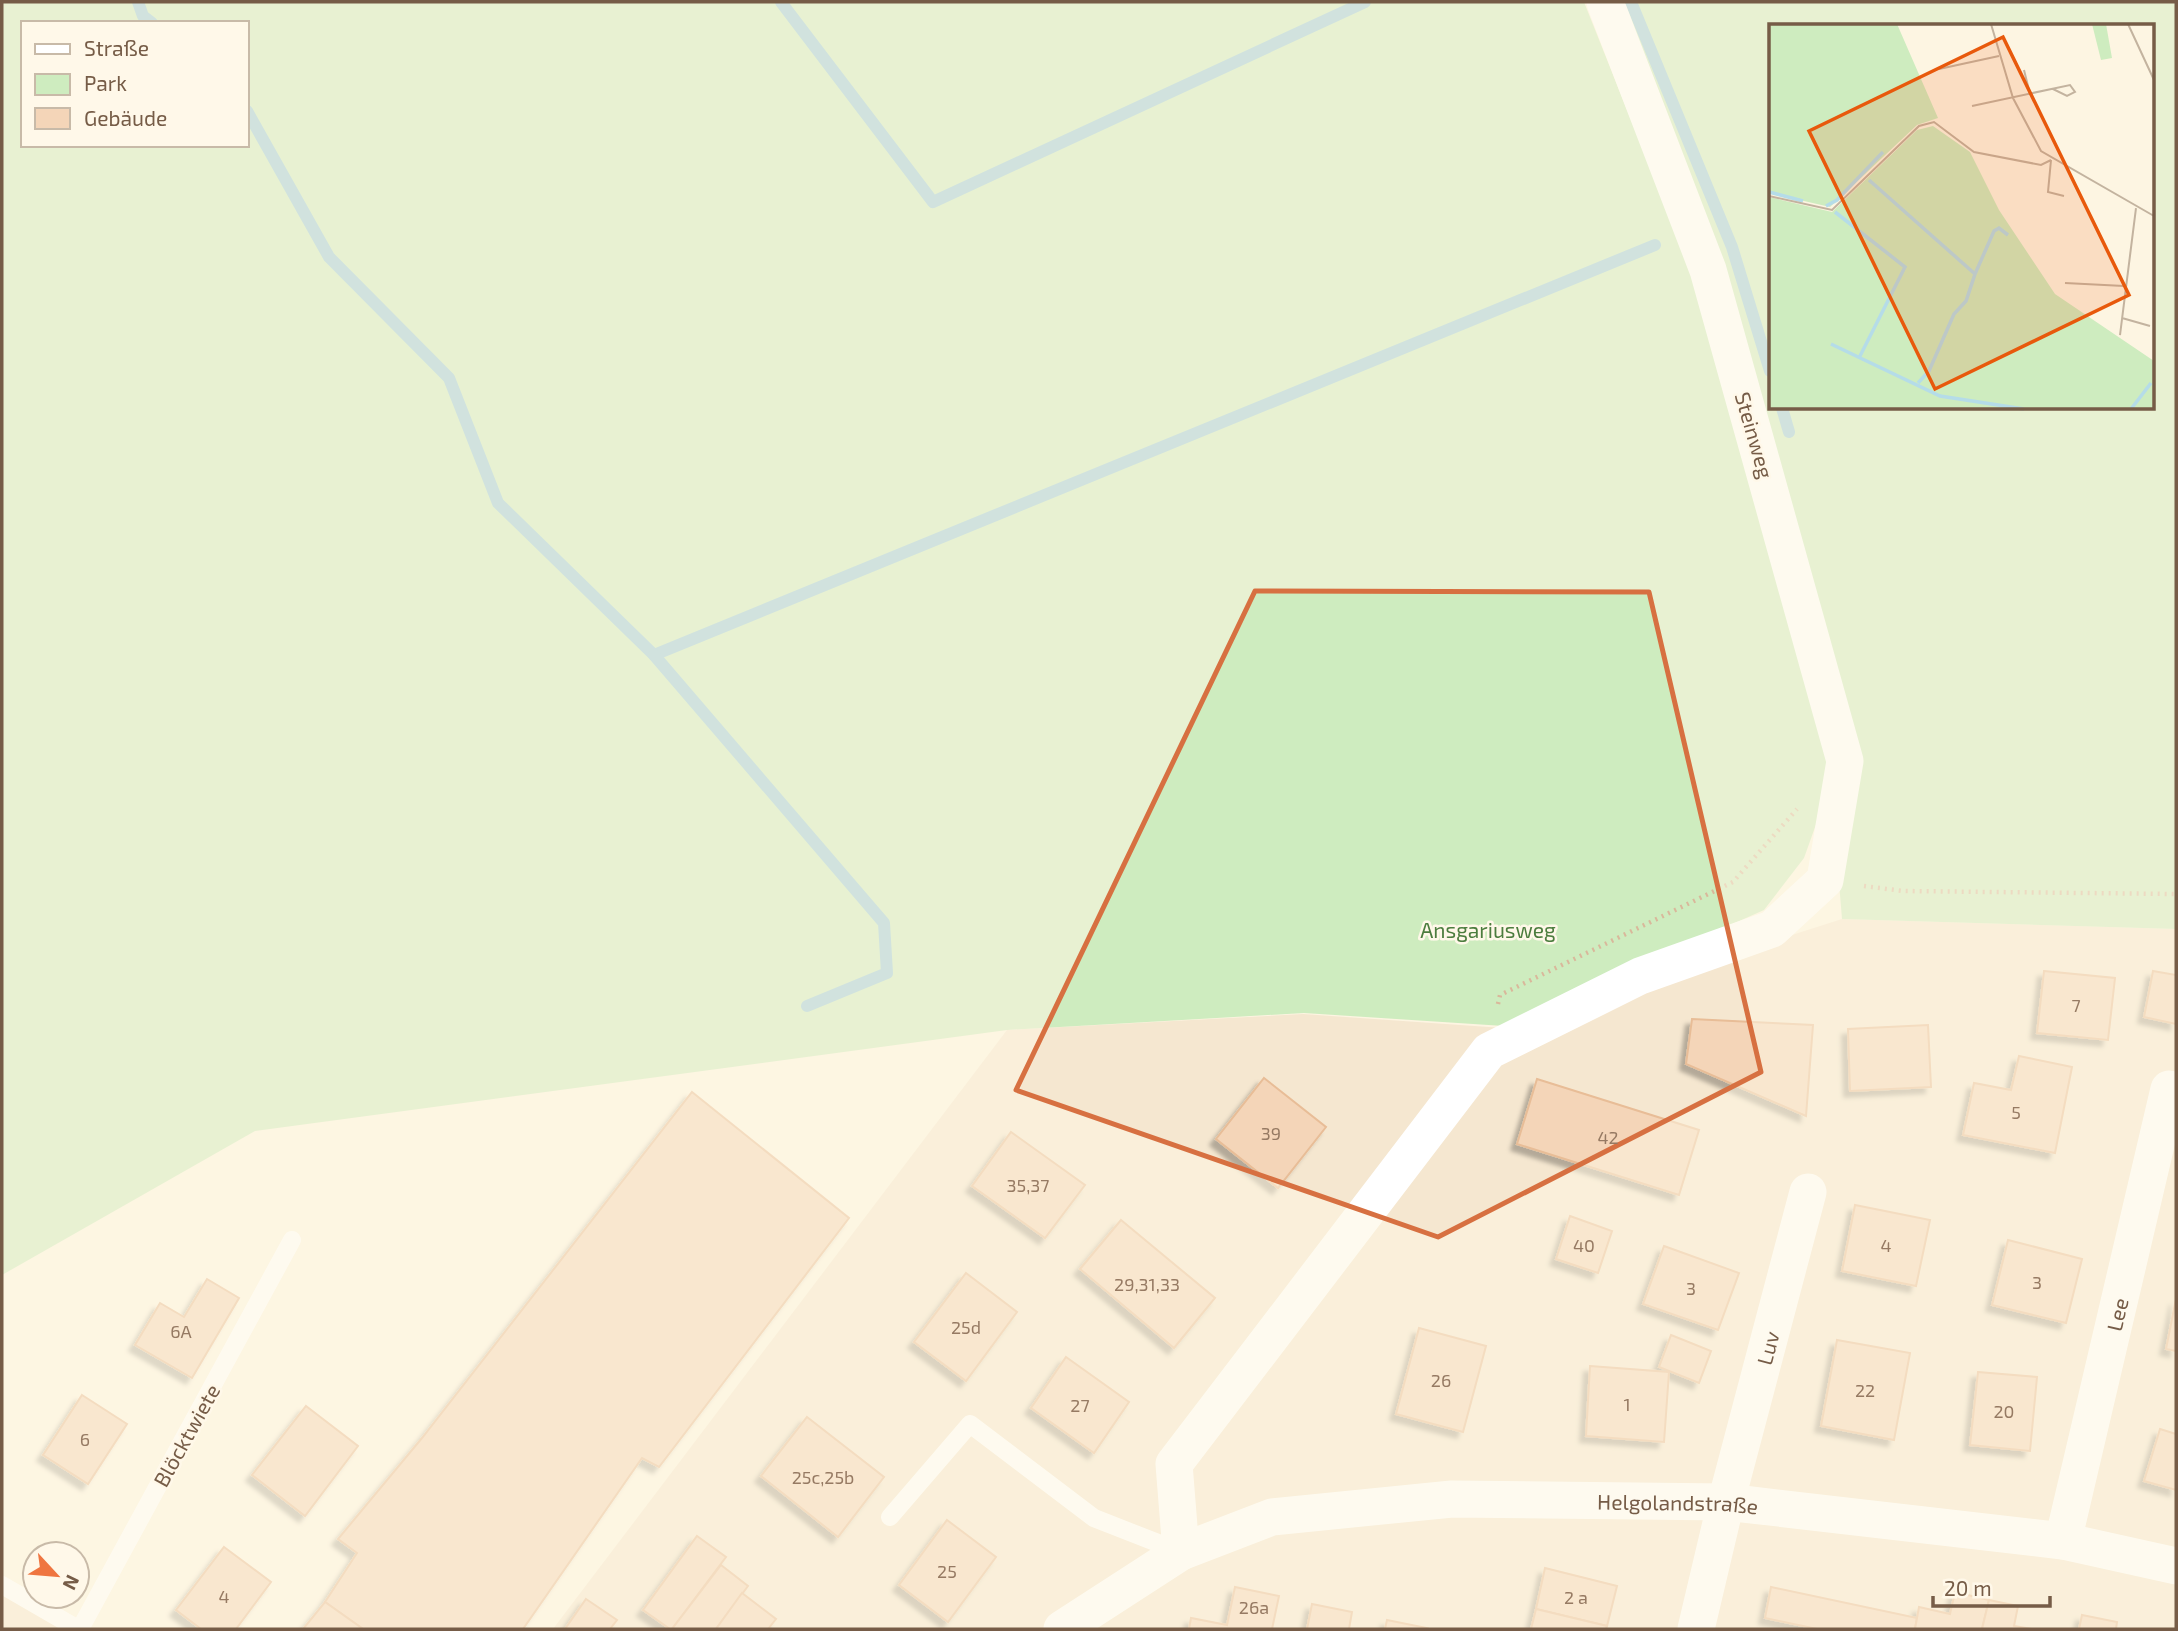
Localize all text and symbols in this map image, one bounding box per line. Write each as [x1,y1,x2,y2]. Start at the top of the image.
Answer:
legend [21,21,248,147]
inset map [1769,24,2154,410]
text: Straße [84,35,149,60]
text: Park [84,70,127,95]
text: Gebäude [84,105,167,130]
street label: Steinweg [1731,389,1779,481]
park label: Ansgariusweg [1420,917,1556,942]
house number: 7 [2071,994,2081,1016]
house number: 5 [2011,1101,2021,1123]
house number: 39 [1261,1122,1281,1144]
house number: 42 [1597,1126,1619,1148]
house number: 35,37 [1007,1174,1049,1196]
house number: 40 [1573,1234,1595,1256]
house number: 4 [1880,1234,1892,1256]
house number: 3 [2032,1271,2042,1293]
house number: 29,31,33 [1114,1273,1180,1295]
house number: 3 [1686,1277,1696,1299]
street label: Lee [2100,1295,2132,1333]
house number: 25d [951,1316,981,1338]
house number: 6A [170,1320,193,1342]
street label: Luv [1750,1328,1783,1367]
house number: 26 [1431,1369,1451,1391]
street label: Blöcktwiete [148,1379,224,1491]
house number: 22 [1855,1379,1875,1401]
house number: 1 [1623,1393,1631,1415]
house number: 27 [1070,1394,1090,1416]
house number: 20 [1994,1400,2014,1422]
house number: 6 [80,1428,90,1450]
house number: 25c,25b [792,1466,854,1488]
street label: Helgolandstraße [1597,1488,1760,1518]
north arrow [21,1540,91,1610]
house number: 25 [937,1560,957,1582]
scale bar [1933,1564,2050,1608]
text: N [58,1571,85,1594]
text: 20 m [1944,1575,1992,1600]
house number: 4 [218,1585,230,1607]
house number: 2 a [1564,1586,1588,1608]
house number: 26a [1239,1596,1269,1618]

